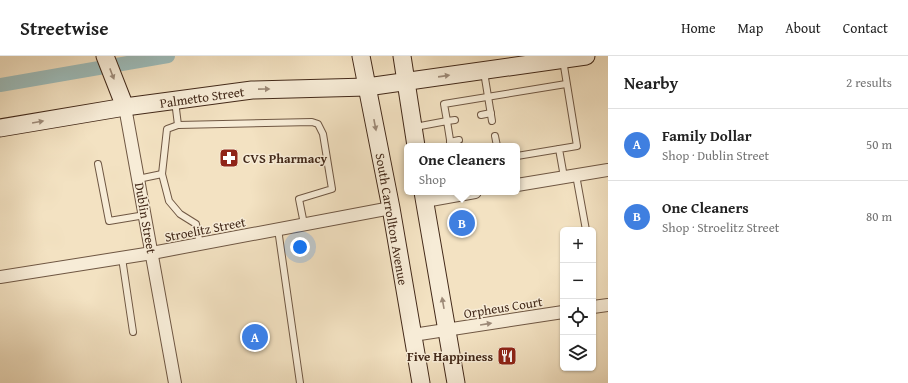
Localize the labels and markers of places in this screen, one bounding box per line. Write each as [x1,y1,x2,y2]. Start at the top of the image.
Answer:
pharmacy icon: CVS Pharmacy [218,147,240,169]
place label: CVS Pharmacy [243,149,327,168]
pin: B [449,208,475,238]
pin: A [242,322,268,352]
restaurant icon: Five Happiness [496,345,518,367]
place label: Five Happiness [407,347,493,366]

